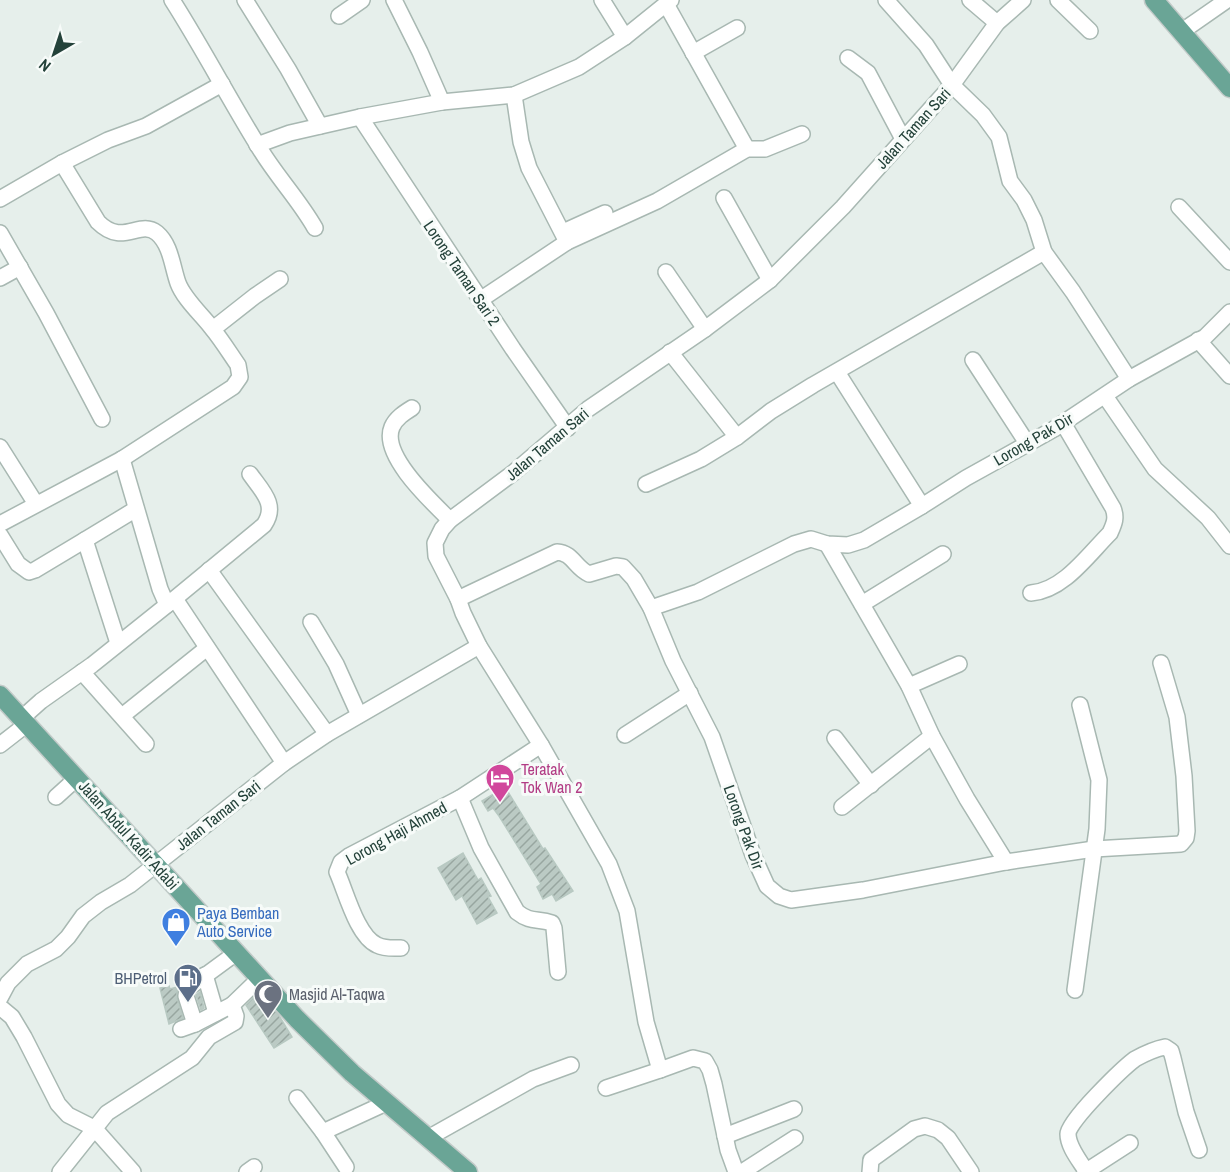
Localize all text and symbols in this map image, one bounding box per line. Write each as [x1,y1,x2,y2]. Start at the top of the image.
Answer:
north arrow [24,24,84,84]
text: N [34,54,55,77]
street label: Jalan Taman Sari [871,83,955,173]
street label: Lorong Taman Sari 2 [419,216,505,330]
street label: Jalan Taman Sari [501,403,593,485]
street label: Lorong Pak Dir [989,407,1077,471]
place label: Teratak Tok Wan 2 [521,758,583,798]
hotel icon: Teratak Tok Wan 2 [484,762,516,804]
street label: Jalan Taman Sari [171,775,265,855]
street label: Jalan Abdul Kadir Adabi [74,776,184,894]
street label: Lorong Pak Dir [719,782,770,873]
street label: Lorong Haji Ahmed [342,796,450,870]
place label: Paya Bemban Auto Service [196,902,279,942]
shop icon: Paya Bemban Auto Service [160,906,192,948]
fuel station icon: BHPetrol [172,962,204,1004]
place label: BHPetrol [115,967,167,989]
mosque icon: Masjid Al-Taqwa [252,978,284,1020]
place label: Masjid Al-Taqwa [289,983,385,1005]

